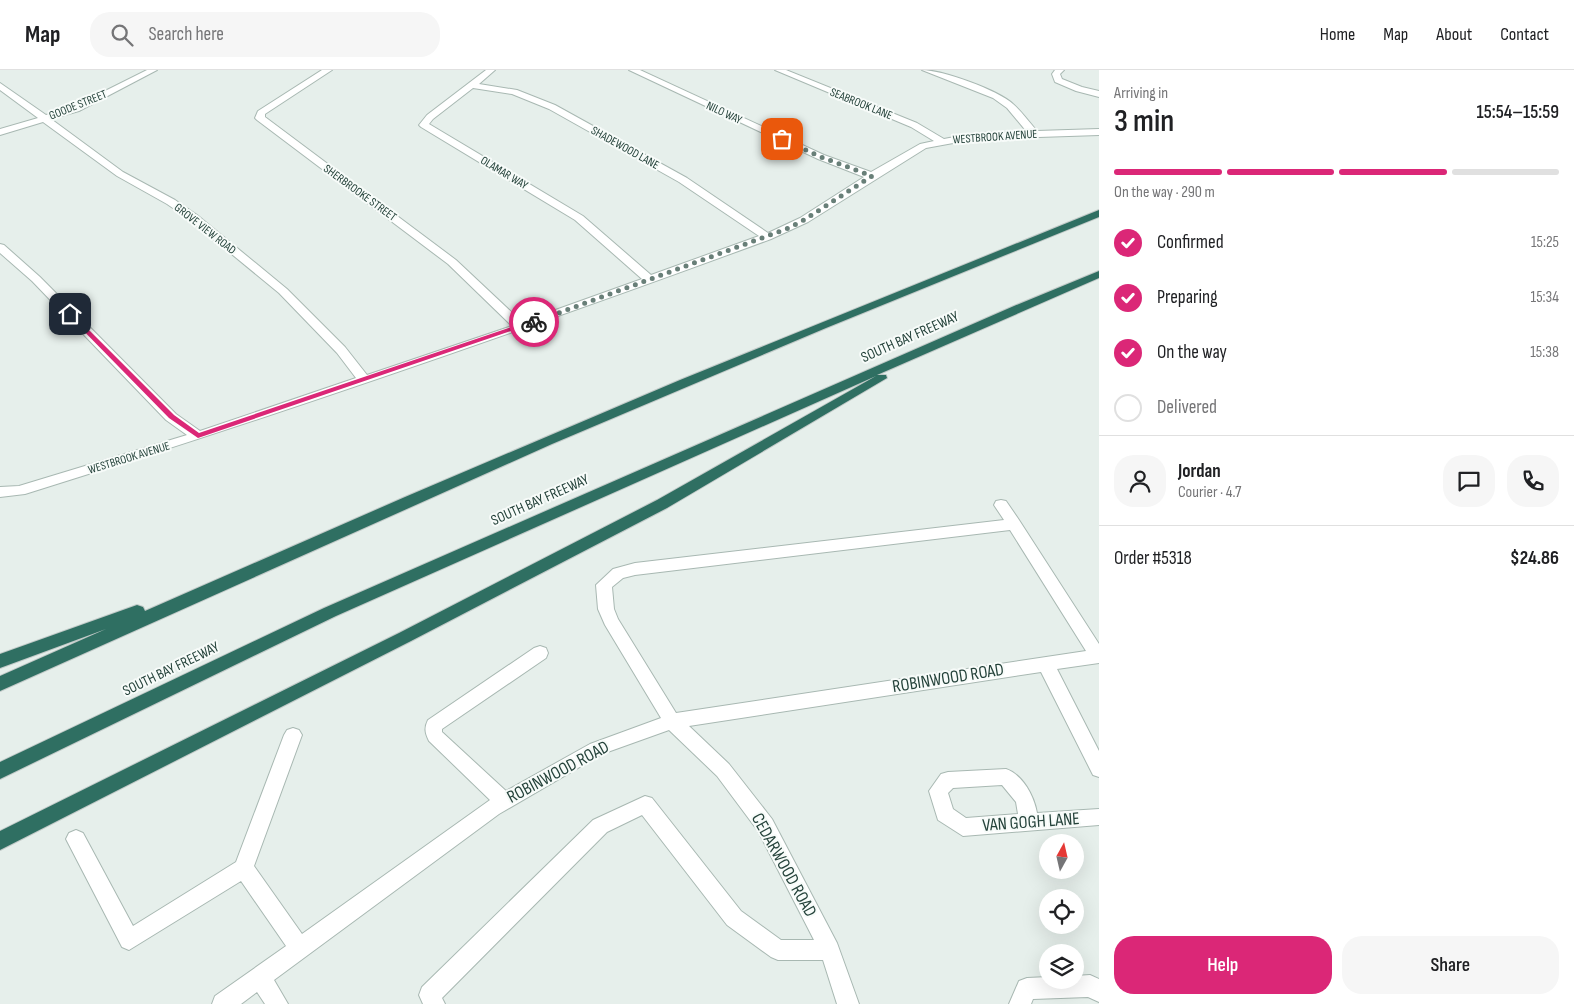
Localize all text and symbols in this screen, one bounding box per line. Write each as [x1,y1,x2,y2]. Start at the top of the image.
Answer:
search box [90,12,440,57]
text: Map [25,20,60,49]
icon: search [108,21,136,49]
text: Search here [148,23,224,46]
text: Home [1320,24,1355,45]
text: Map [1383,24,1408,45]
text: About [1436,24,1472,45]
text: Contact [1500,24,1549,45]
text: Arriving in [1114,84,1168,103]
street label: SEABROOK LANE [828,85,894,123]
street label: GOODE STREET [47,87,109,123]
street label: NILO WAY [704,98,744,128]
text: 15:54–15:59 [1477,101,1559,124]
text: 3 min [1114,102,1174,141]
pin [761,118,803,160]
street label: SHADEWOOD LANE [588,123,662,173]
icon: bag [768,125,796,153]
street label: WESTBROOK AVENUE [952,127,1038,147]
street label: OLAMAR WAY [478,153,530,193]
street label: SHERBROOKE STREET [320,161,400,225]
text: On the way · 290 m [1114,183,1215,202]
street label: GROVE VIEW ROAD [171,200,239,258]
icon: check [1114,229,1142,257]
text: Confirmed [1157,231,1224,254]
text: 15:25 [1531,233,1559,252]
icon: check [1114,284,1142,312]
text: Preparing [1157,286,1218,309]
text: 15:34 [1531,288,1559,307]
pin [49,293,91,335]
courier [509,297,559,347]
icon: home [56,300,84,328]
street label: SOUTH BAY FREEWAY [858,307,963,367]
icon: bike [520,308,548,336]
icon: check [1114,339,1142,367]
text: On the way [1157,341,1227,364]
text: 15:38 [1530,343,1559,362]
text: Delivered [1157,396,1217,419]
street label: WESTBROOK AVENUE [86,438,172,478]
button: person [1114,455,1166,507]
button: chat [1443,455,1495,507]
button: phone [1507,455,1559,507]
text: Jordan [1178,460,1221,483]
street label: SOUTH BAY FREEWAY [488,470,593,530]
text: Courier · 4.7 [1178,483,1241,502]
text: Order #5318 [1114,547,1192,570]
text: $24.86 [1510,547,1559,570]
street label: SOUTH BAY FREEWAY [120,637,223,701]
street label: ROBINWOOD ROAD [891,659,1005,697]
street label: ROBINWOOD ROAD [503,736,613,808]
street label: VAN GOGH LANE [982,808,1080,836]
street label: CEDARWOOD ROAD [747,809,821,921]
north arrow [1039,834,1084,879]
map controls [1039,834,1084,989]
button: locate [1039,889,1084,934]
button: Help [1114,936,1332,994]
button: Share [1342,936,1559,994]
button: layers [1039,944,1084,989]

